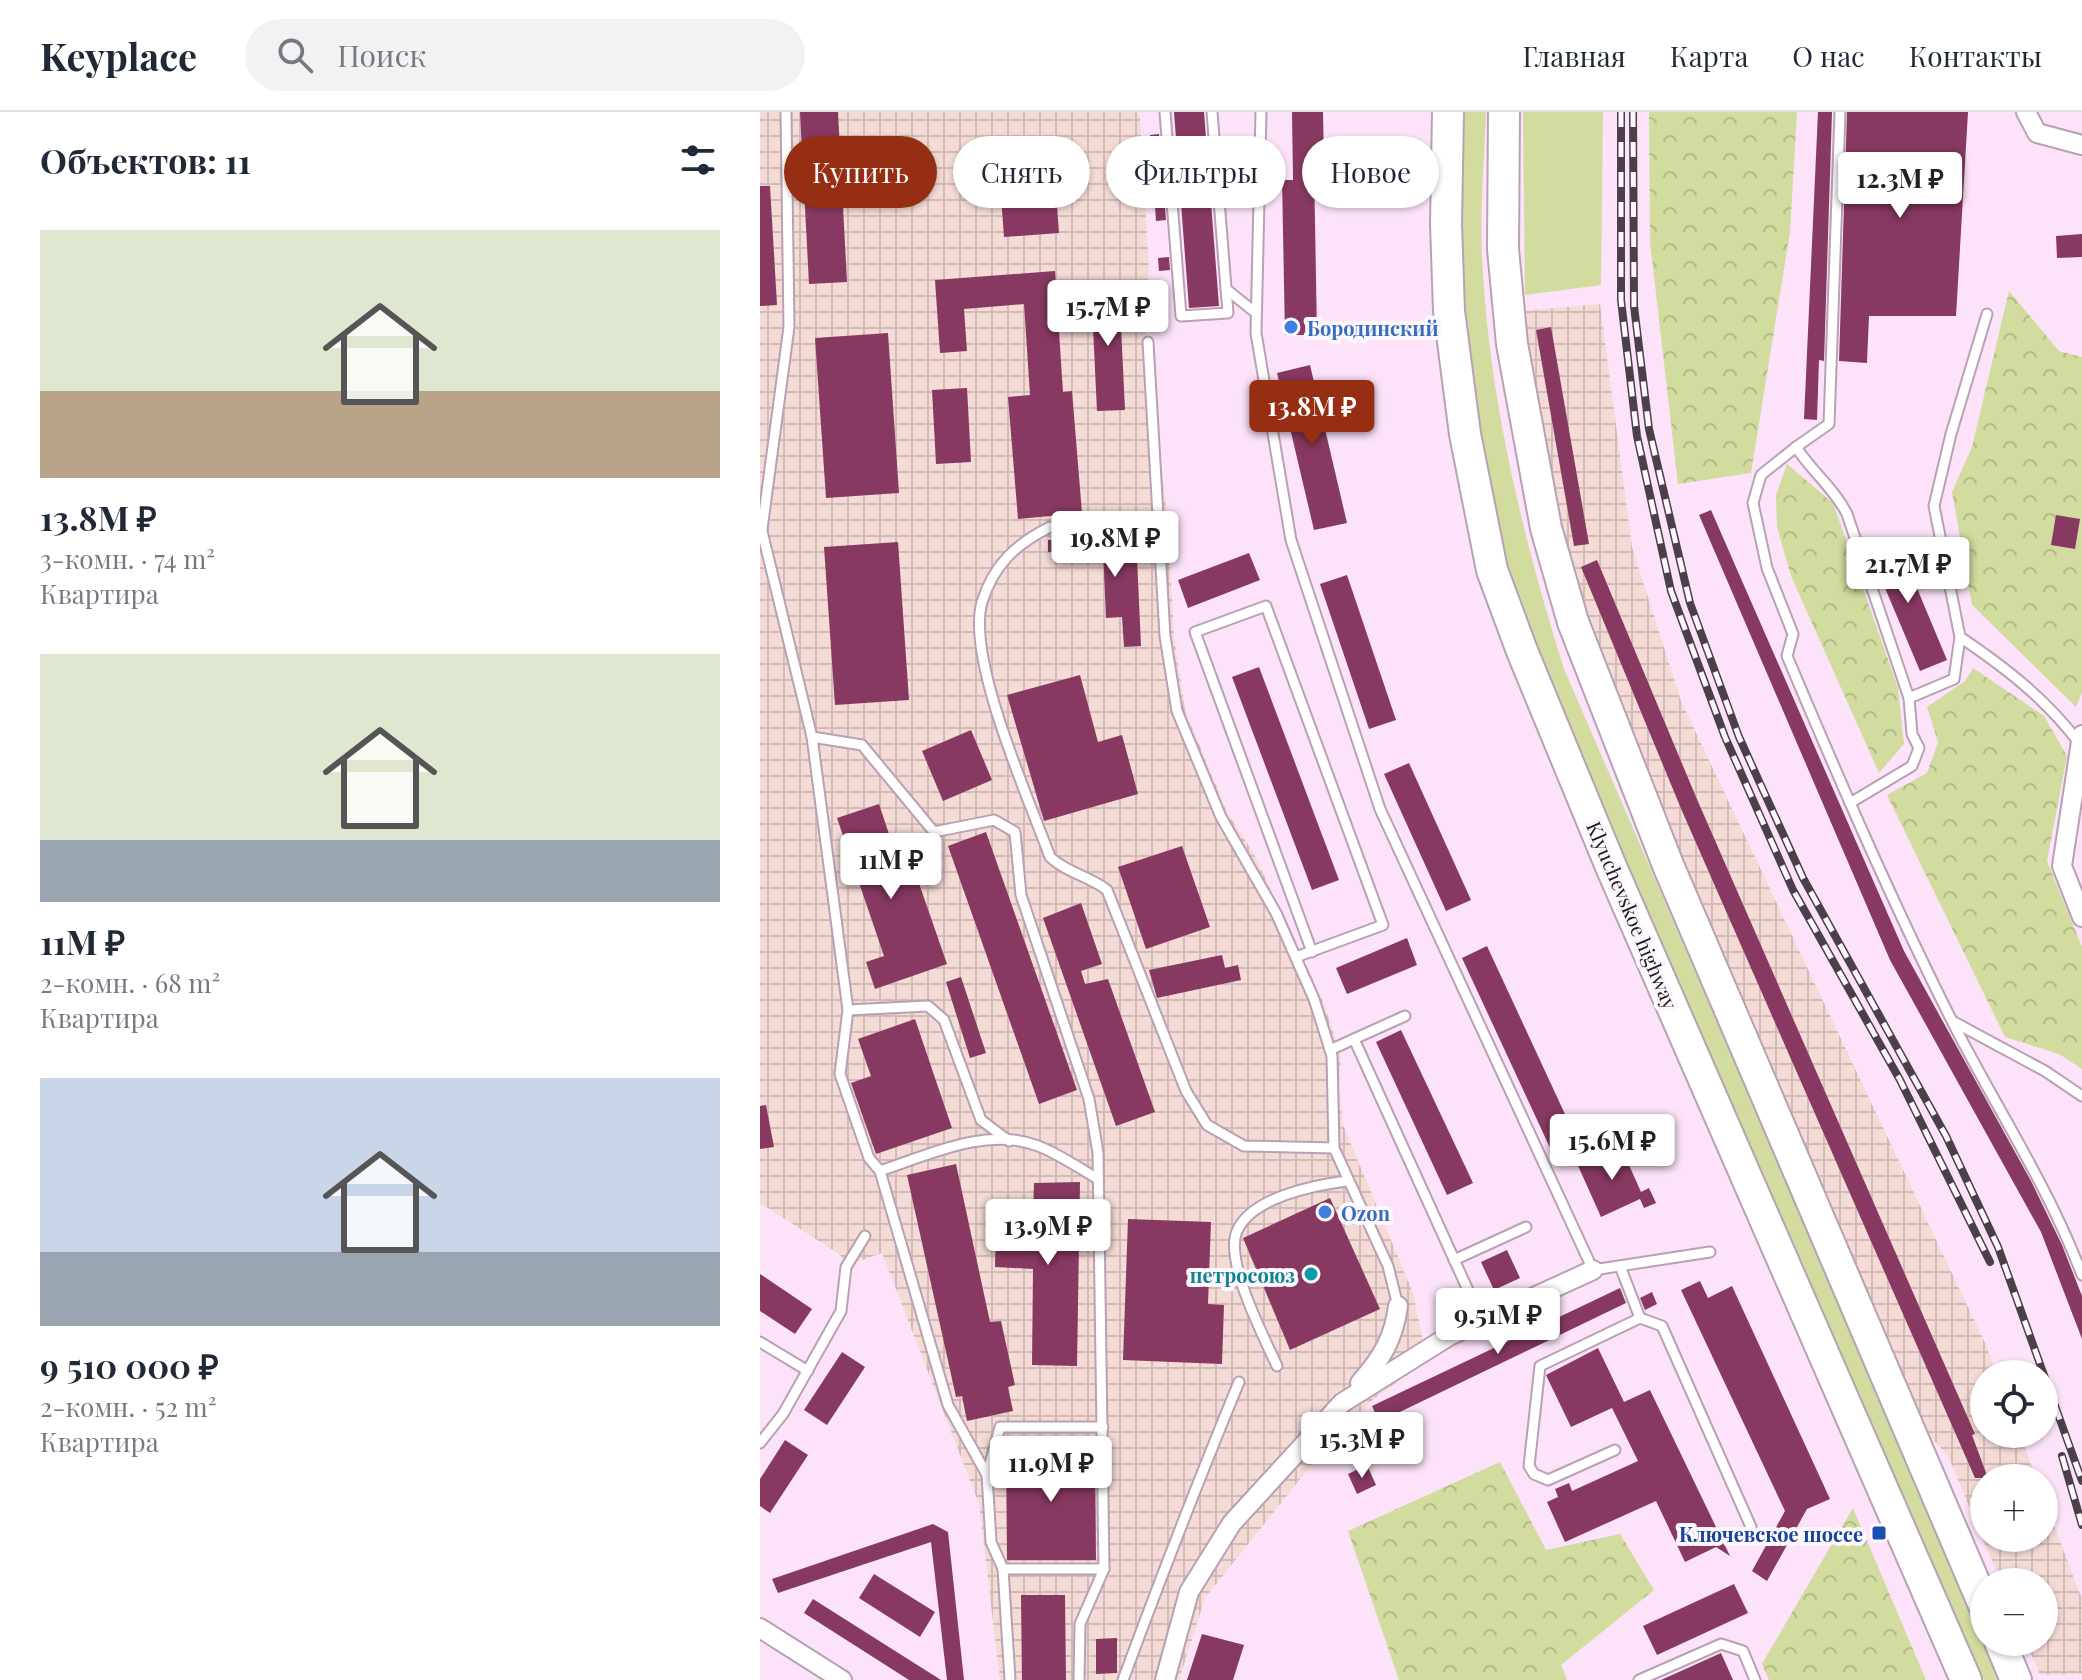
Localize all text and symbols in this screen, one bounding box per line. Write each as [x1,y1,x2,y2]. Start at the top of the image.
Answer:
search box [245,19,805,91]
text: Keyplace [40,30,197,81]
icon: search [273,33,317,77]
text: Поиск [337,35,426,75]
text: Главная [1523,37,1626,74]
text: Карта [1670,37,1748,74]
text: О нас [1792,37,1865,74]
text: Контакты [1909,37,2042,74]
chip: Купить [784,136,937,208]
chip: Снять [953,136,1090,208]
chip: Фильтры [1106,136,1286,208]
chip: Новое [1302,136,1439,208]
text: Объектов: 11 [40,137,251,183]
icon: filters [676,138,720,182]
pin: 12.3M ₽ [1826,152,1974,220]
text: 12.3M ₽ [1856,160,1944,195]
pin: 15.7M ₽ [1034,280,1182,348]
icon: home [308,282,452,426]
text: 15.7M ₽ [1065,288,1151,323]
place label: Бородинский [1307,314,1439,341]
marker: Бородинский [1282,318,1300,336]
pin: 13.8M ₽ [1238,380,1386,448]
text: 13.8M ₽ [1267,388,1357,423]
text: 13.8M ₽ [40,494,157,540]
pin: 19.8M ₽ [1041,511,1189,579]
text: 19.8M ₽ [1069,519,1161,554]
pin: 21.7M ₽ [1834,537,1982,605]
text: 3-комн. · 74 m² [40,541,215,576]
text: 21.7M ₽ [1864,545,1952,580]
text: Квартира [40,576,159,611]
icon: home [308,706,452,850]
street label: Klyuchevskoe highway [1581,817,1685,1013]
pin: 11M ₽ [835,833,947,901]
text: 11M ₽ [858,841,924,876]
text: 11M ₽ [40,918,125,964]
text: 2-комн. · 68 m² [40,965,220,1000]
text: Квартира [40,1000,159,1035]
pin: 15.6M ₽ [1538,1114,1686,1182]
text: 15.6M ₽ [1568,1122,1656,1157]
icon: home [308,1130,452,1274]
pin: 13.9M ₽ [974,1199,1122,1267]
place label: Ozon [1341,1199,1391,1226]
marker: Ozon [1316,1203,1334,1221]
text: 13.9M ₽ [1004,1207,1092,1242]
place label: петросоюз [1190,1261,1295,1288]
marker: петросоюз [1302,1265,1320,1283]
pin: 9.51M ₽ [1424,1288,1572,1356]
text: 9.51M ₽ [1454,1296,1542,1331]
text: 9 510 000 ₽ [40,1342,219,1388]
map controls [1970,1360,2058,1656]
button: locate [1970,1360,2058,1448]
text: 2-комн. · 52 m² [40,1389,216,1424]
pin: 15.3M ₽ [1288,1412,1436,1480]
text: 15.3M ₽ [1319,1420,1405,1455]
text: Квартира [40,1424,159,1459]
pin: 11.9M ₽ [977,1436,1125,1504]
text: 11.9M ₽ [1008,1444,1094,1479]
button: + [1970,1464,2058,1552]
place label: Ключевское шоссе [1679,1520,1863,1547]
marker: Ключевское шоссе [1870,1524,1888,1542]
button: − [1970,1568,2058,1656]

